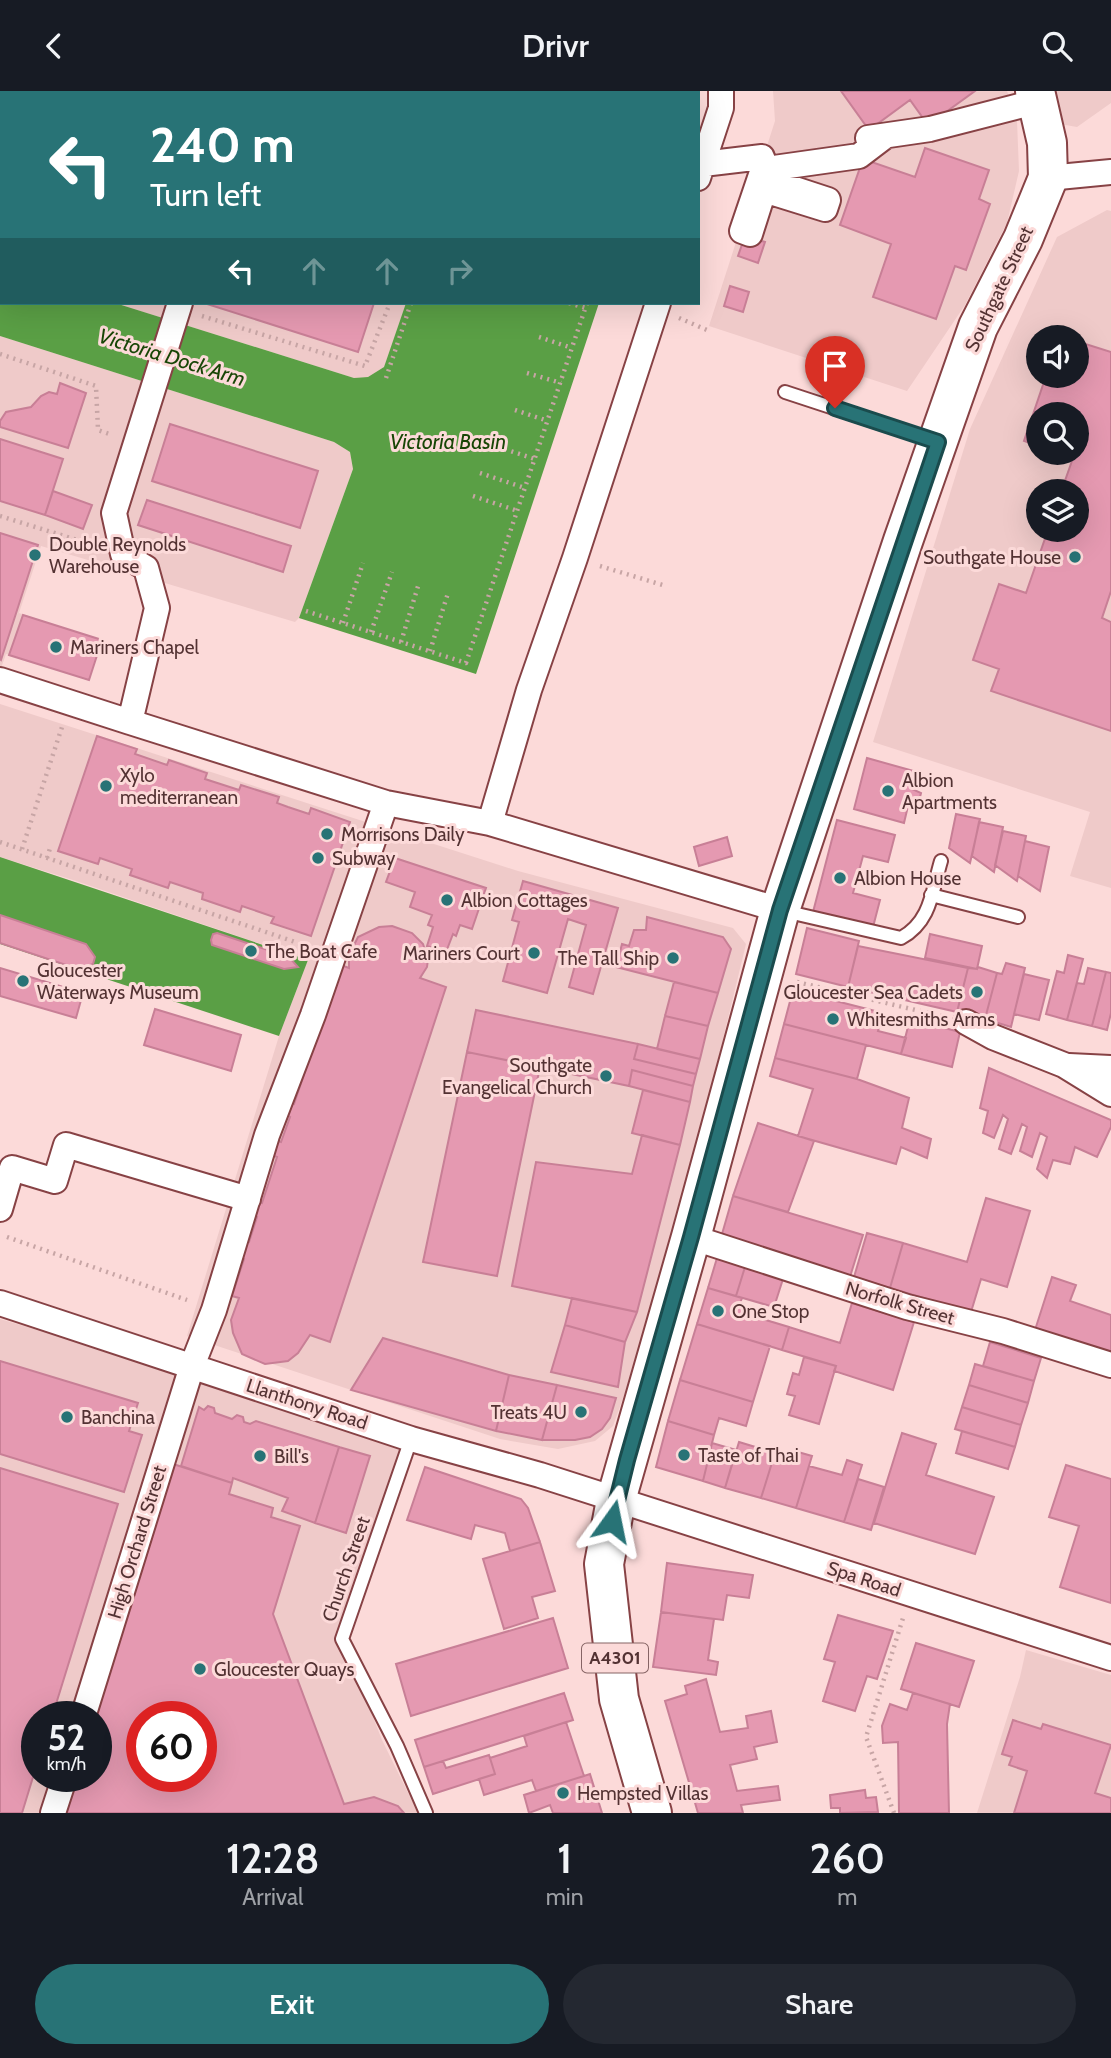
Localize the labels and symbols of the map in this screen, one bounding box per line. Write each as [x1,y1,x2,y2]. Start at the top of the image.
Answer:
street label: Southgate Street [960,222,1038,355]
water label: Victoria Dock Arm [96,323,248,391]
pin [805,336,865,408]
water label: Victoria Basin [390,429,506,454]
place label: Double Reynolds Warehouse [49,533,186,578]
place label: Southgate House [923,546,1061,569]
marker: Double Reynolds Warehouse [27,547,43,563]
marker: Southgate House [1067,549,1083,565]
place label: Mariners Chapel [70,636,199,659]
marker: Mariners Chapel [48,639,64,655]
place label: Xylo mediterranean [120,764,238,809]
place label: Albion Apartments [902,769,997,814]
marker: Xylo mediterranean [98,778,114,794]
marker: Albion Apartments [880,783,896,799]
place label: Morrisons Daily [341,823,465,846]
marker: Morrisons Daily [319,826,335,842]
place label: Subway [332,847,396,870]
marker: Subway [310,850,326,866]
place label: Albion House [854,867,961,890]
marker: Albion House [832,870,848,886]
place label: Albion Cottages [461,889,588,912]
marker: Albion Cottages [439,892,455,908]
place label: The Boat Cafe [265,940,378,963]
place label: Mariners Court [403,942,521,965]
marker: The Boat Cafe [243,943,259,959]
marker: Mariners Court [526,945,542,961]
place label: The Tall Ship [557,947,659,970]
marker: The Tall Ship [665,950,681,966]
place label: Gloucester Waterways Museum [37,959,199,1004]
marker: Gloucester Waterways Museum [15,973,31,989]
place label: Gloucester Sea Cadets [784,981,963,1004]
marker: Gloucester Sea Cadets [969,984,985,1000]
place label: Whitesmiths Arms [847,1008,995,1031]
marker: Whitesmiths Arms [825,1011,841,1027]
place label: Southgate Evangelical Church [442,1054,592,1099]
marker: Southgate Evangelical Church [598,1068,614,1084]
street label: Norfolk Street [843,1276,958,1330]
place label: One Stop [732,1300,809,1323]
marker: One Stop [710,1303,726,1319]
street label: Llanthony Road [243,1374,371,1434]
place label: Treats 4U [491,1401,567,1424]
marker: Treats 4U [573,1404,589,1420]
place label: Banchina [81,1406,155,1429]
marker: Banchina [59,1409,75,1425]
place label: Taste of Thai [698,1444,799,1467]
place label: Bill's [274,1445,309,1468]
marker: Taste of Thai [676,1447,692,1463]
marker: Bill's [252,1448,268,1464]
street label: High Orchard Street [103,1462,171,1621]
position arrow [575,1484,649,1558]
street label: Church Street [317,1513,375,1625]
street label: Spa Road [824,1556,904,1602]
road number: A4301 [582,1643,648,1673]
place label: Gloucester Quays [214,1658,355,1681]
marker: Gloucester Quays [192,1661,208,1677]
speed limit sign: 60 [126,1701,217,1792]
place label: Hempsted Villas [577,1782,708,1805]
marker: Hempsted Villas [555,1785,571,1801]

